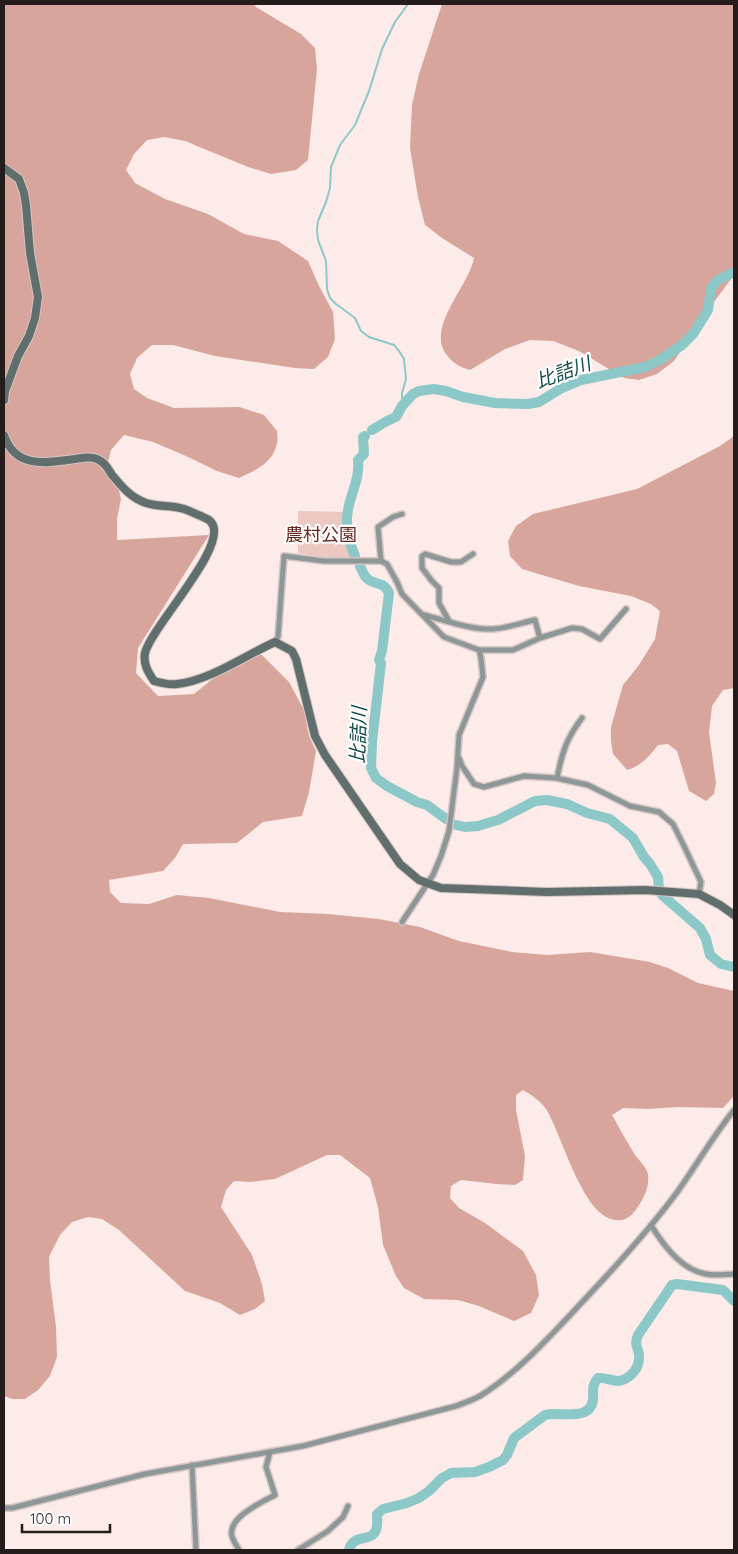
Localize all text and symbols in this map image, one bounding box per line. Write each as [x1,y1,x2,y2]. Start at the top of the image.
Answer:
water label: 比詰川 [532,350,596,393]
park label: 農村公園 [285,523,357,546]
water label: 比詰川 [345,704,371,764]
scale bar [22,1502,110,1534]
text: 100 m [30,1509,71,1528]

